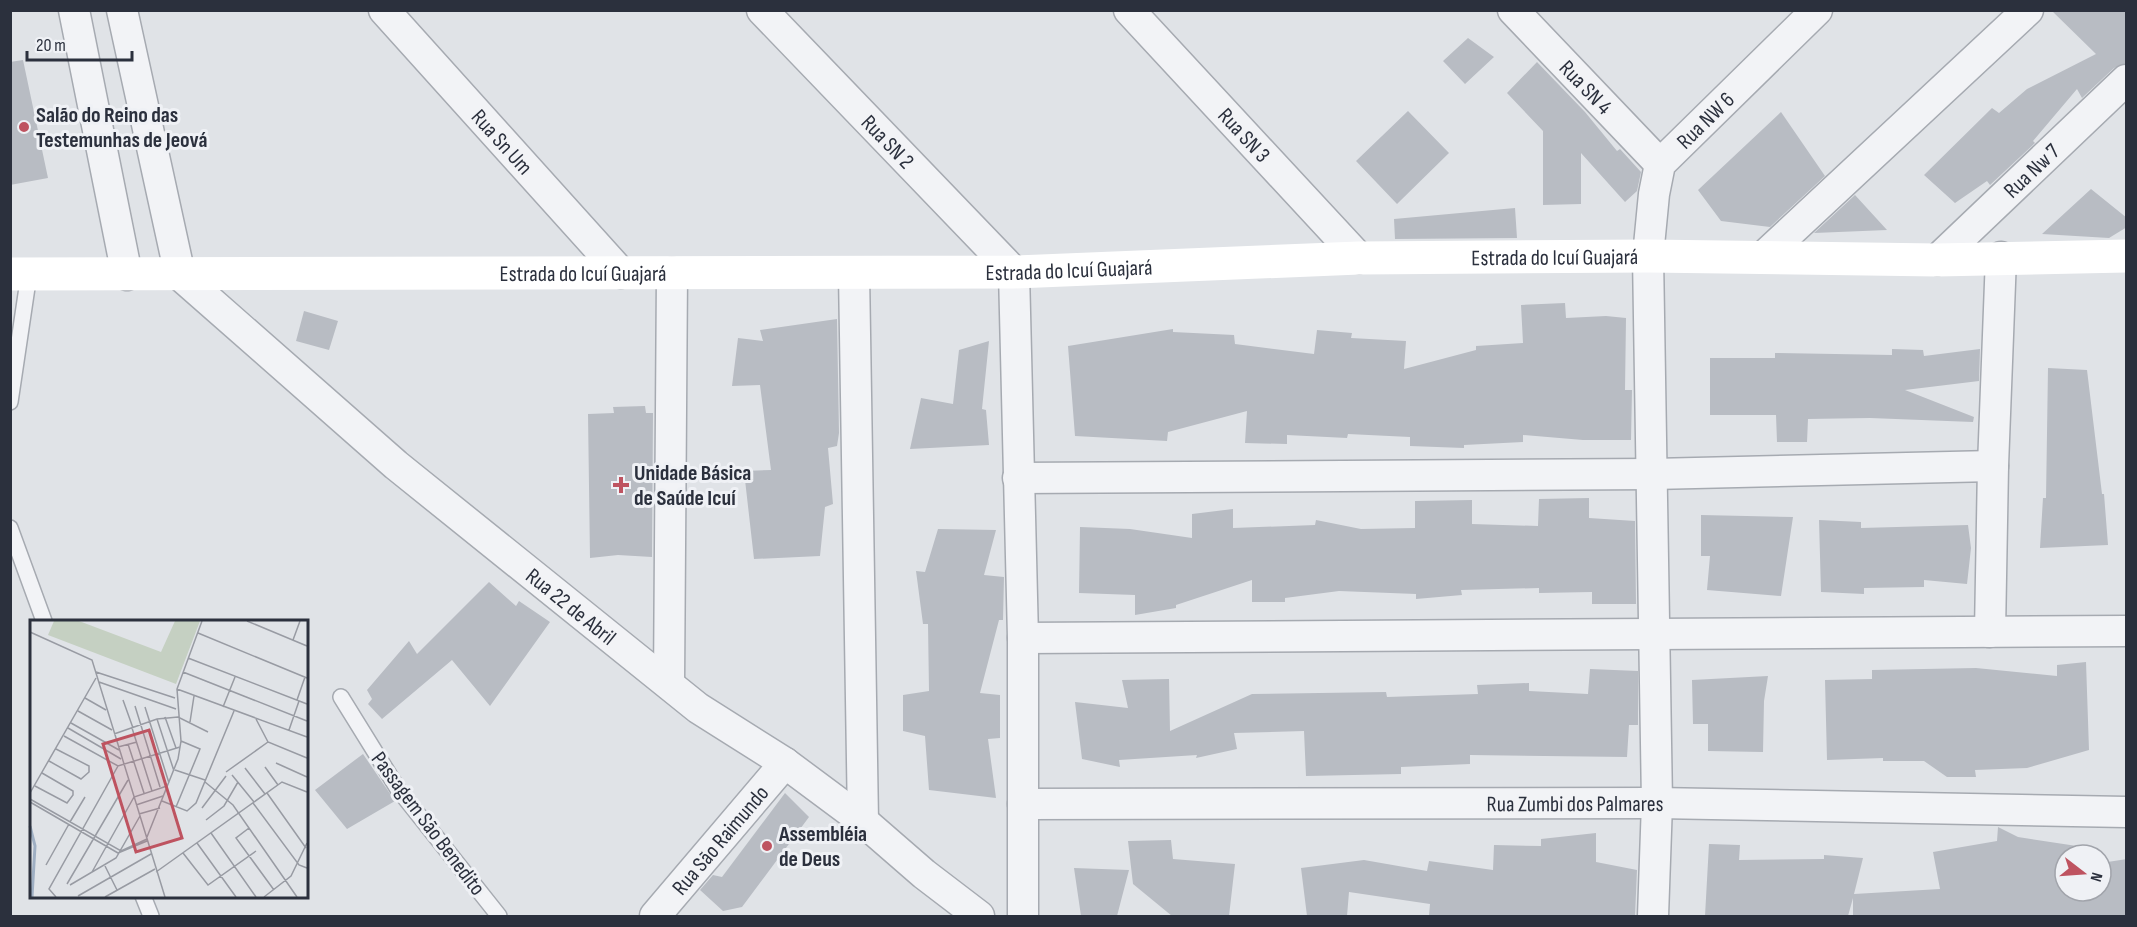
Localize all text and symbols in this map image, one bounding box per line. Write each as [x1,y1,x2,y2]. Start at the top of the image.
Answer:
scale bar [27,24,132,62]
text: 20 m [36,35,66,56]
street label: Rua SN 4 [1553,55,1617,120]
street label: Rua NW 6 [1672,87,1740,155]
place label: Salão do Reino das Testemunhas de Jeová [36,102,207,154]
street label: Rua SN 3 [1212,103,1275,169]
street label: Rua Sn Um [465,104,538,181]
street label: Rua SN 2 [855,110,919,175]
marker: Salão do Reino das Testemunhas de Jeová [17,120,31,134]
street label: Rua Nw 7 [1999,138,2066,204]
street label: Estrada do Icuí Guajará [1471,244,1638,272]
street label: Estrada do Icuí Guajará [986,254,1153,287]
street label: Estrada do Icuí Guajará [500,261,666,288]
place label: Unidade Básica de Saúde Icuí [634,460,751,512]
marker: Unidade Básica de Saúde Icuí [612,476,630,494]
street label: Rua 22 de Abril [520,563,621,652]
inset map [30,620,308,897]
street label: Passagem São Benedito [365,747,491,901]
street label: Rua São Raimundo [667,780,775,901]
street label: Rua Zumbi dos Palmares [1487,791,1664,818]
place label: Assembléia de Deus [778,821,867,873]
marker: Assembléia de Deus [760,839,774,853]
north arrow [2053,843,2113,903]
text: N [2086,870,2106,884]

